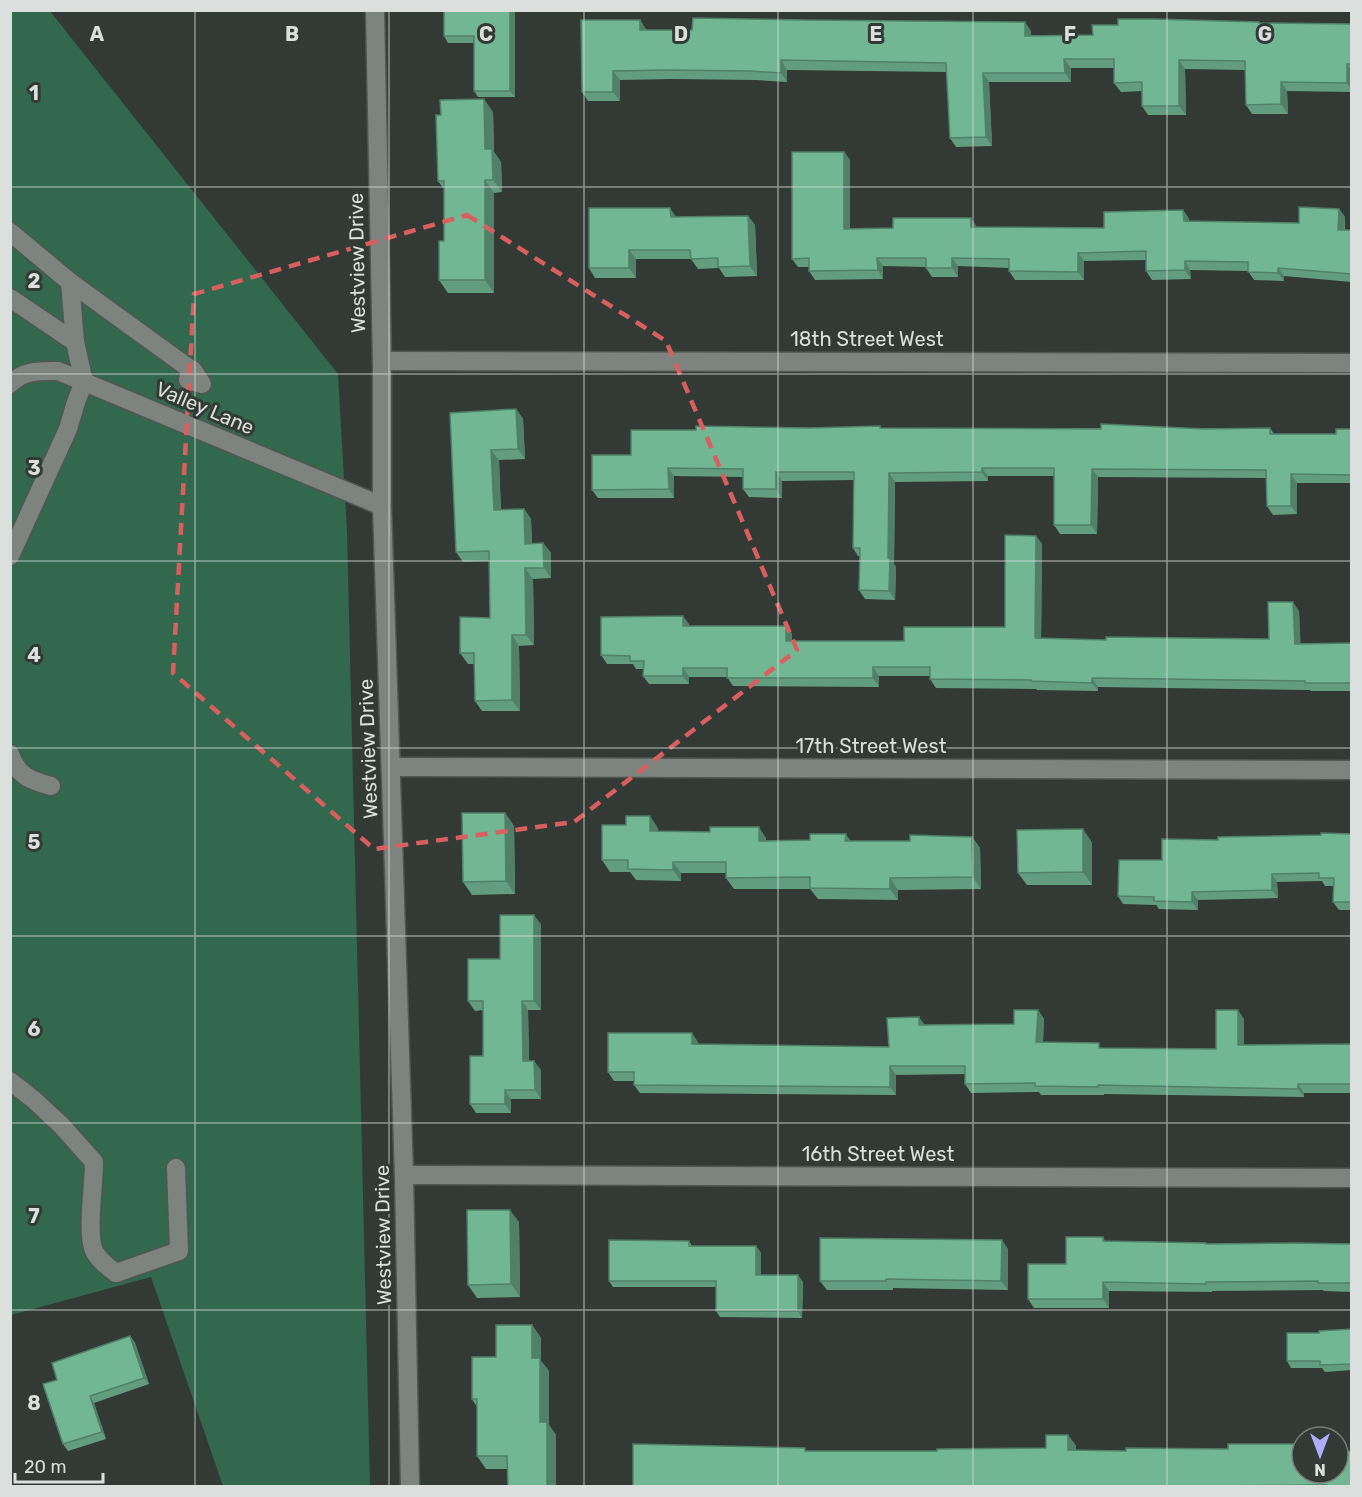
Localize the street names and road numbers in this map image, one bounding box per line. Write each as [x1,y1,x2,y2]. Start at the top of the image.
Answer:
street label: Westview Drive [344,193,370,333]
street label: 18th Street West [790,327,944,351]
street label: Valley Lane [152,377,258,439]
street label: Westview Drive [354,678,382,820]
street label: 17th Street West [796,734,947,758]
street label: 16th Street West [802,1142,955,1166]
street label: Westview Drive [370,1165,396,1305]

